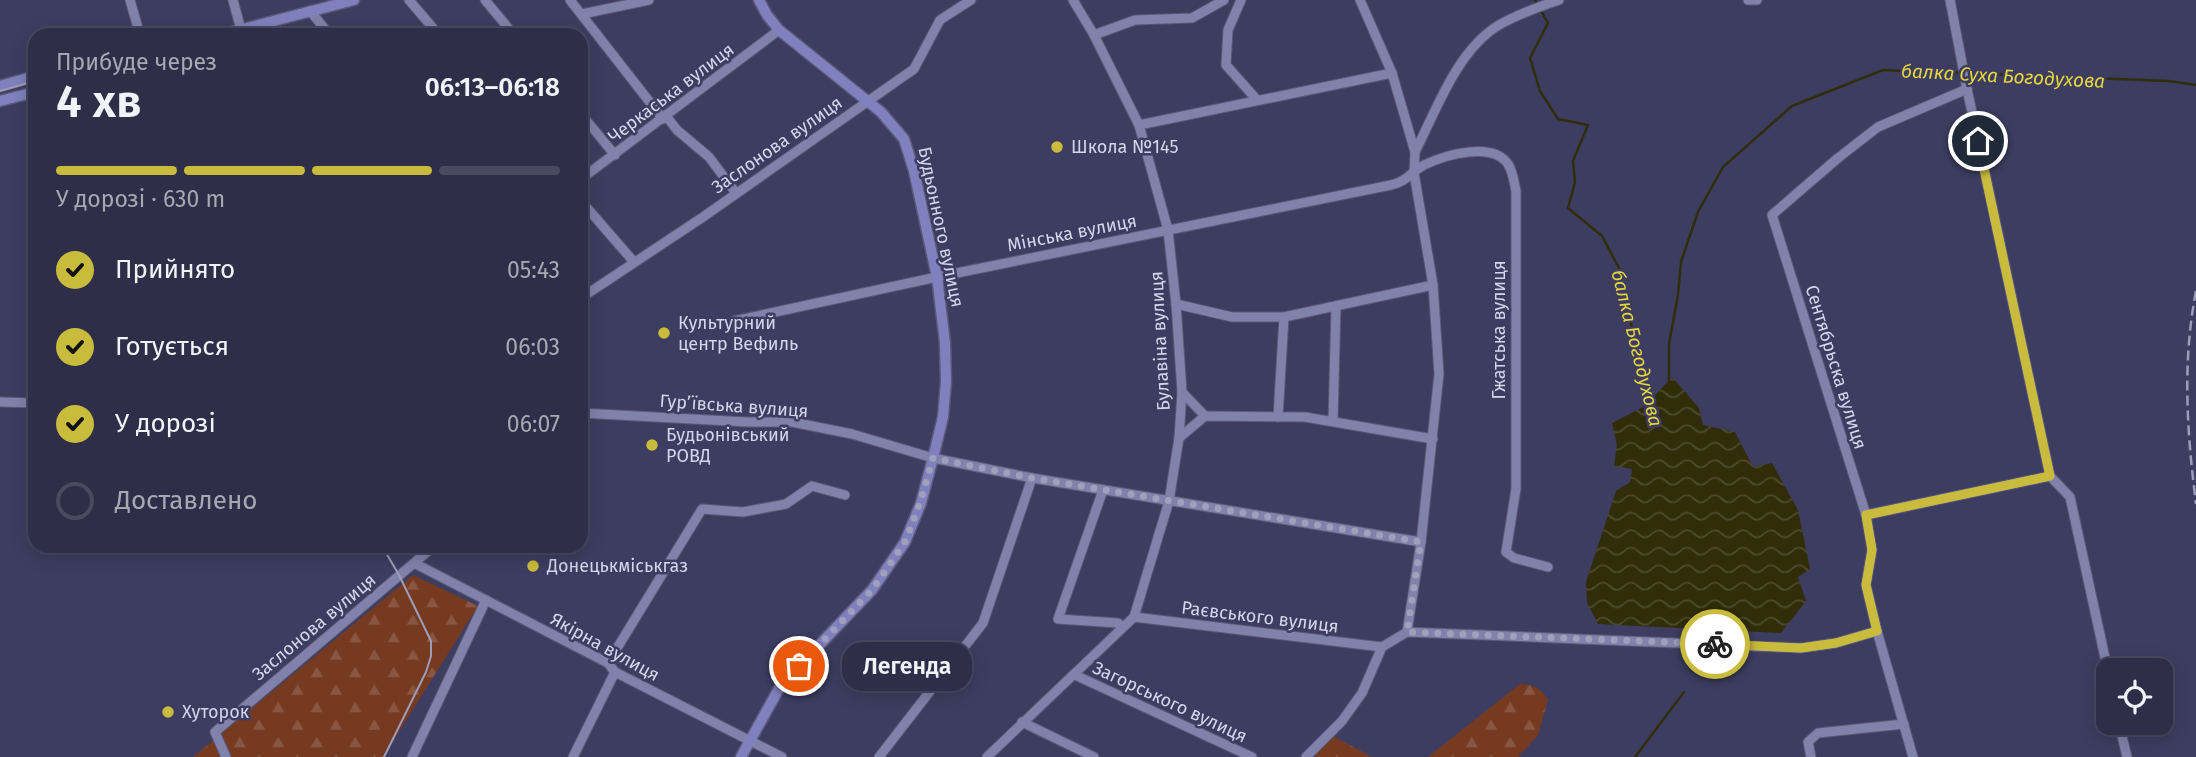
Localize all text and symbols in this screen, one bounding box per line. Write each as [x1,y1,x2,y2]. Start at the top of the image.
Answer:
street label: Черкаська вулиця [604,38,738,148]
text: Прибуде через [56,48,217,76]
water label: балка Суха Богодухова [1900,59,2106,93]
text: 06:13–06:18 [425,72,560,103]
text: 4 хв [56,74,142,129]
street label: Заслонова вулиця [707,92,847,198]
pin [1948,111,2008,171]
icon: home [1959,122,1997,160]
place label: Школа №145 [1071,136,1179,158]
marker: Школа №145 [1049,139,1065,155]
street label: Будьонного вулиця [913,145,969,309]
text: У дорозі · 630 m [56,185,225,213]
street label: Мінська вулиця [1005,210,1139,256]
icon: check [56,251,94,289]
text: Прийнято [115,254,235,285]
text: 05:43 [507,256,560,284]
street label: Гжатська вулиця [1488,260,1510,400]
water label: балка Богодухова [1606,267,1668,429]
street label: Булавіна вулиця [1145,271,1175,411]
street label: Сентябрьска вулиця [1801,282,1871,452]
place label: Культурний центр Вефиль [678,312,798,355]
marker: Культурний центр Вефиль [656,325,672,341]
icon: check [56,328,94,366]
text: Готується [115,331,229,362]
text: 06:03 [505,333,560,361]
street label: Гур’ївська вулиця [659,390,809,422]
icon: check [56,405,94,443]
text: У дорозі [115,408,216,439]
text: 06:07 [507,410,560,438]
place label: Будьонівський РОВД [666,424,790,467]
marker: Будьонівський РОВД [644,437,660,453]
text: Доставлено [115,485,257,516]
place label: Донецькміськгаз [546,555,688,577]
marker: Донецькміськгаз [525,558,541,574]
street label: Заслонова вулиця [248,569,380,685]
street label: Раєвського вулиця [1180,596,1340,638]
street label: Якірна вулиця [547,608,663,686]
courier [1680,609,1750,679]
icon: bike [1696,625,1734,663]
pin [769,636,829,696]
callout: Легенда [841,642,970,690]
icon: bag [780,647,818,685]
text: Легенда [863,652,951,680]
street label: Загорського вулиця [1089,657,1251,747]
map controls [2096,658,2173,735]
button: locate [2096,658,2173,735]
place label: Хуторок [182,701,250,723]
marker: Хуторок [160,704,176,720]

